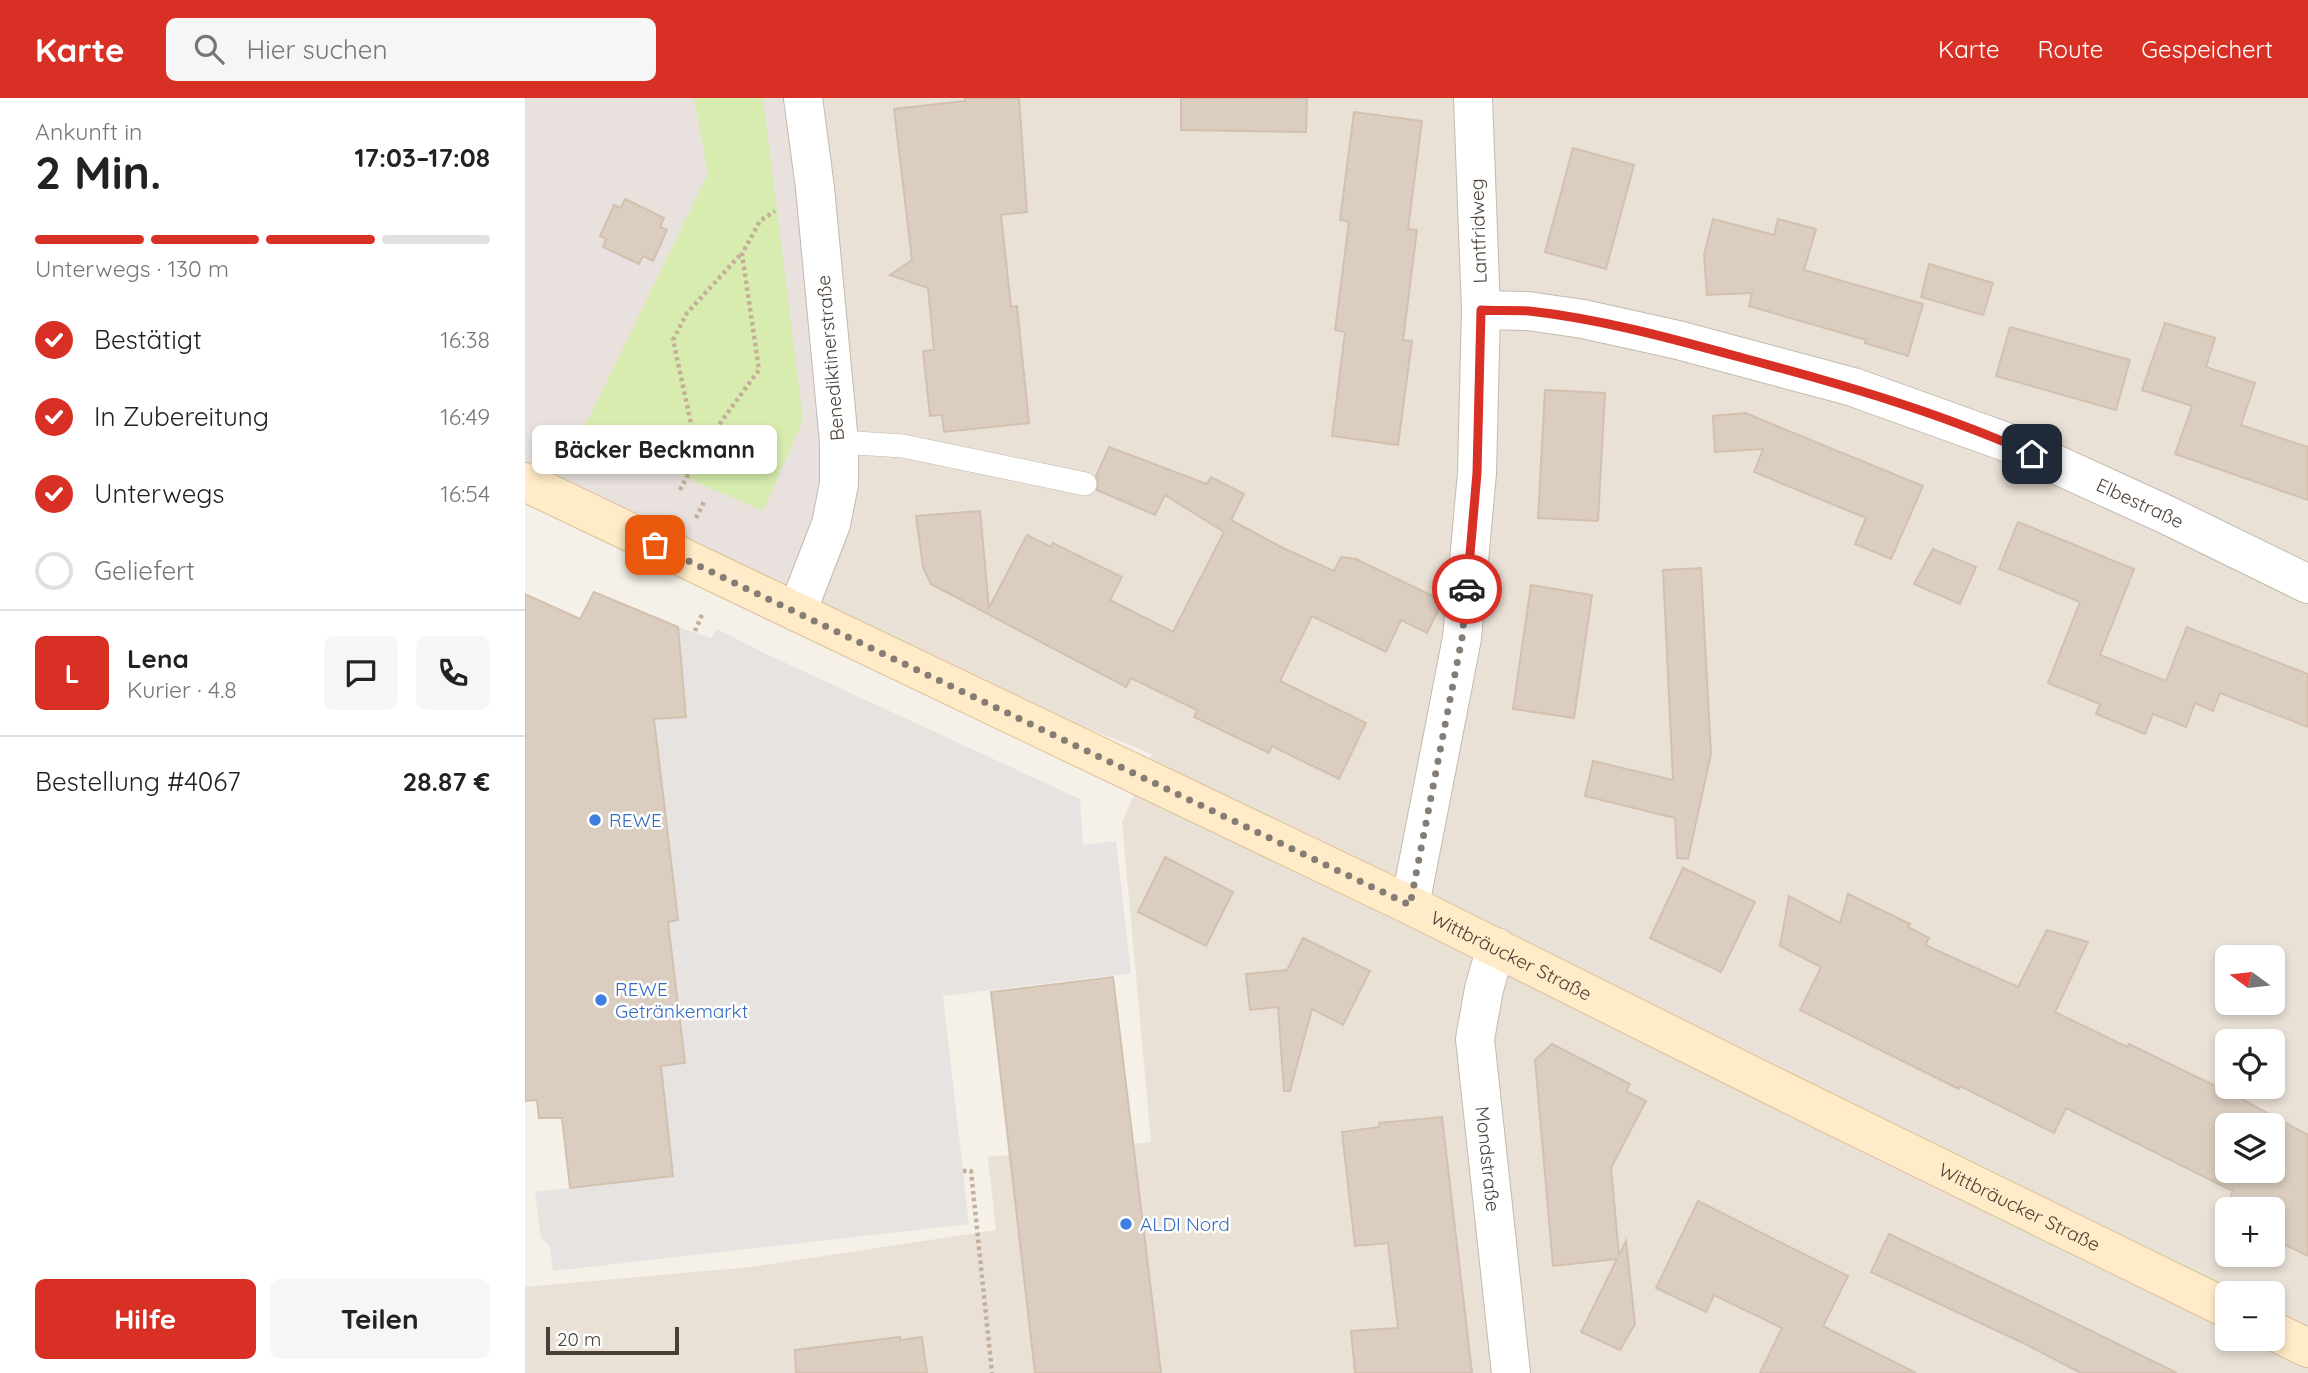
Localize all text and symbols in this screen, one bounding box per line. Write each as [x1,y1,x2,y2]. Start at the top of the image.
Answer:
search box [166,18,656,81]
text: Karte [35,29,124,70]
icon: search [190,30,228,68]
text: Hier suchen [246,33,388,66]
text: Karte [1938,34,2000,64]
text: Route [2038,34,2103,64]
text: Gespeichert [2141,34,2273,64]
text: Ankunft in [35,117,142,146]
text: 17:03–17:08 [355,141,490,174]
text: 2 Min. [35,143,161,201]
street label: Lantfridweg [1464,178,1492,284]
text: Unterwegs · 130 m [35,254,229,283]
street label: Benediktinerstraße [811,274,849,442]
icon: check [35,321,73,359]
text: Bestätigt [94,323,202,356]
text: 16:38 [440,325,490,354]
icon: check [35,398,73,436]
text: In Zubereitung [94,400,269,433]
text: 16:49 [440,402,490,431]
pin [2002,424,2062,484]
callout: Bäcker Beckmann [533,426,777,475]
text: Bäcker Beckmann [554,435,755,464]
icon: home [2013,435,2051,473]
street label: Elbestraße [2093,472,2188,533]
icon: check [35,475,73,513]
text: Unterwegs [94,477,225,510]
text: 16:54 [440,479,490,508]
pin [625,515,685,575]
icon: bag [636,526,674,564]
text: Geliefert [94,554,195,587]
courier [1432,554,1502,624]
icon: car [1448,570,1486,608]
button: chat [324,636,398,710]
button: phone [416,636,490,710]
text: Lena [127,642,189,675]
text: L [65,657,79,690]
text: Kurier · 4.8 [127,675,237,704]
text: Bestellung #4067 [35,765,241,798]
text: 28.87 € [402,765,490,798]
place label: REWE [609,808,662,832]
marker: REWE [587,812,603,828]
street label: Wittbräucker Straße [1427,905,1596,1006]
north arrow [2215,945,2285,1015]
map controls [2215,945,2285,1351]
place label: REWE Getränkemarkt [615,977,748,1023]
marker: REWE Getränkemarkt [593,992,609,1008]
button: locate [2215,1029,2285,1099]
street label: Mondstraße [1470,1105,1506,1213]
button: layers [2215,1113,2285,1183]
street label: Wittbräucker Straße [1935,1157,2104,1257]
button: + [2215,1197,2285,1267]
place label: ALDI Nord [1140,1212,1230,1236]
marker: ALDI Nord [1118,1216,1134,1232]
button: Hilfe [35,1279,256,1359]
button: Teilen [270,1279,490,1359]
button: − [2215,1281,2285,1351]
scale bar [546,1324,679,1356]
text: 20 m [557,1327,601,1351]

